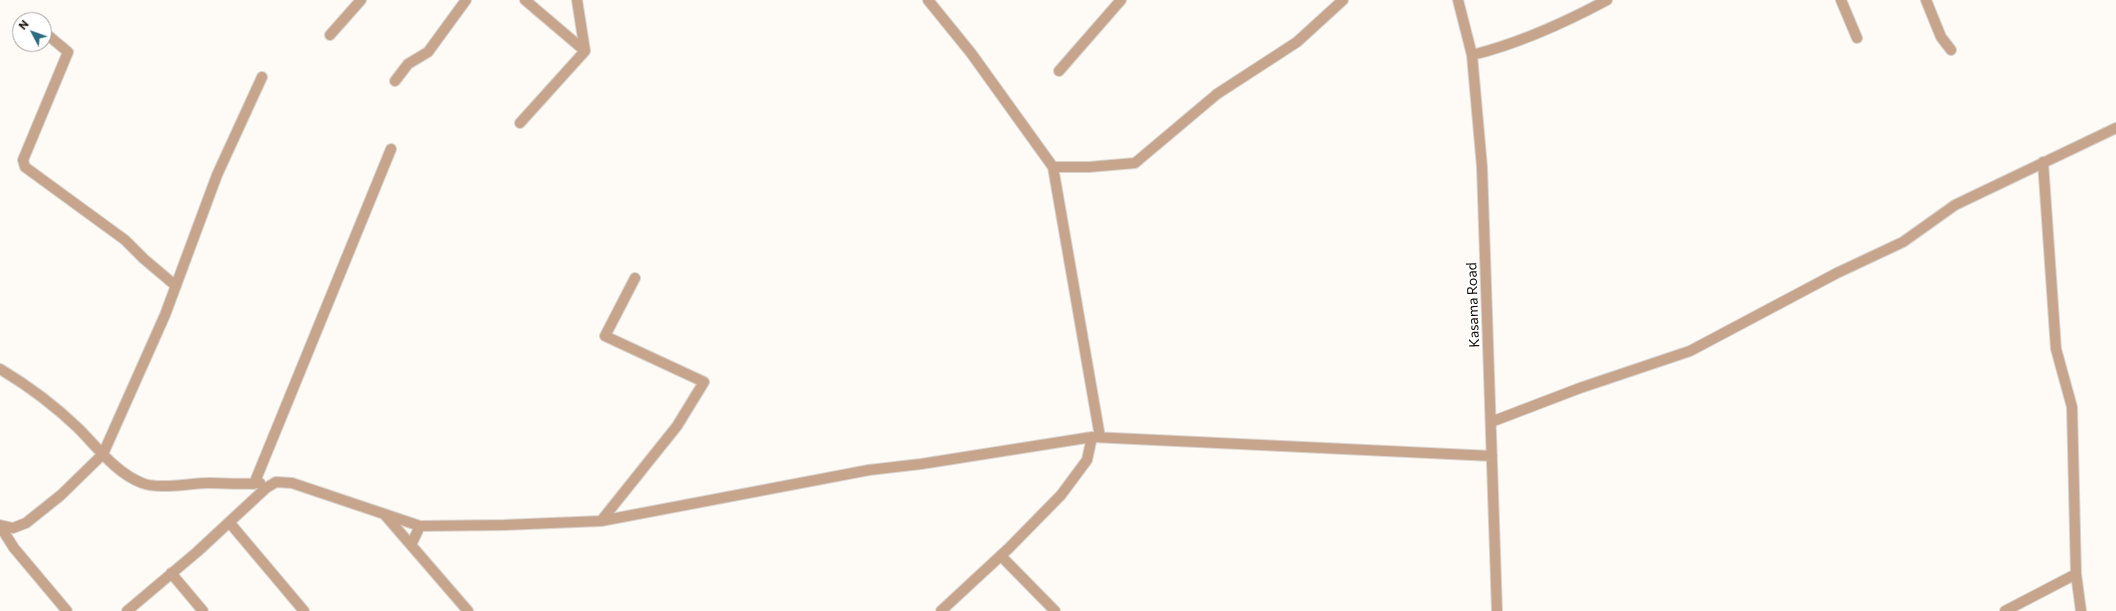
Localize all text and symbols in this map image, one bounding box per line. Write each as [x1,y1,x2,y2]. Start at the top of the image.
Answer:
north arrow [12,12,52,52]
text: N [16,17,31,32]
street label: Kasama Road [1463,262,1483,348]

